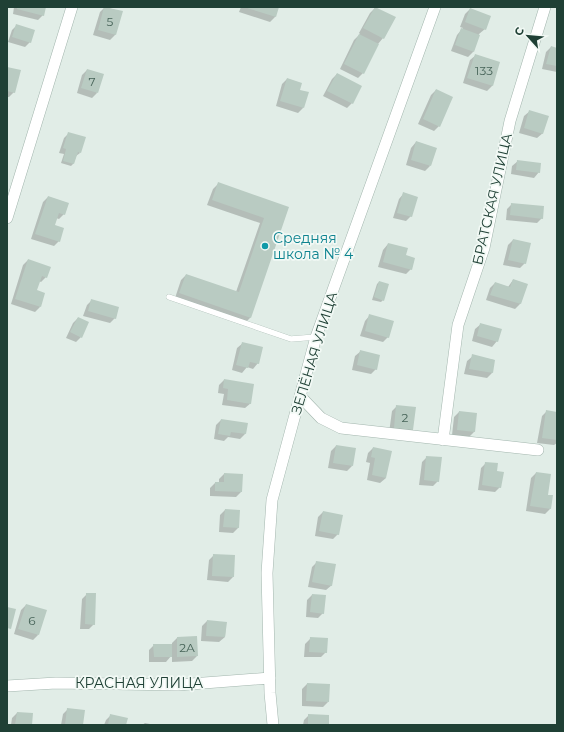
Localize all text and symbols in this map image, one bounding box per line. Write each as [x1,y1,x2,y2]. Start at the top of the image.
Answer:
house number: 5 [107,14,114,29]
north arrow [508,16,548,56]
text: С [511,25,527,38]
house number: 133 [475,63,493,78]
house number: 7 [88,74,96,89]
street label: БРАТСКАЯ УЛИЦА [468,131,516,267]
place label: Средняя школа № 4 [273,229,354,263]
marker: Средняя школа № 4 [260,241,270,251]
street label: ЗЕЛЁНАЯ УЛИЦА [287,289,341,416]
house number: 2 [402,410,409,425]
house number: 6 [28,613,36,628]
house number: 2А [179,640,195,655]
street label: КРАСНАЯ УЛИЦА [75,674,204,692]

